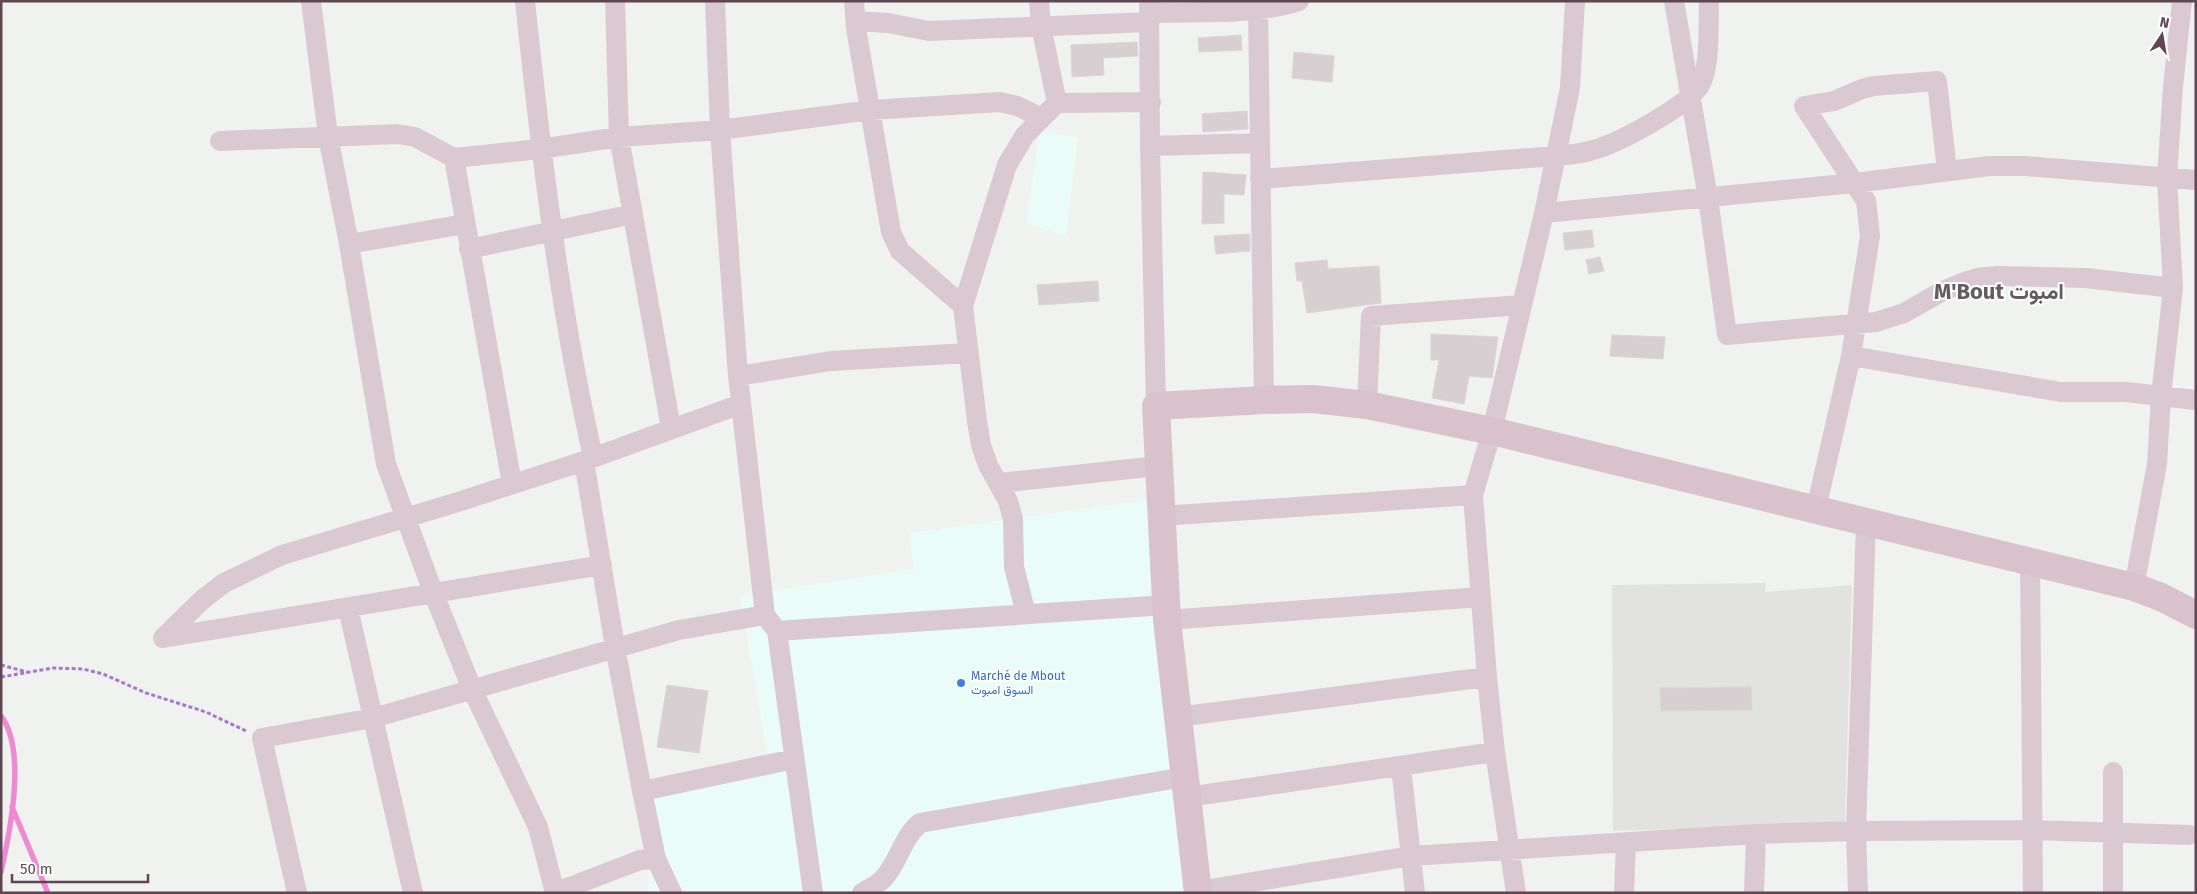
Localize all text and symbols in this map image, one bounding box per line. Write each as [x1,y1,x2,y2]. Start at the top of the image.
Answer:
north arrow [2137,10,2187,60]
text: N [2158,13,2171,32]
district label: M'Bout امبوت [1934,278,2064,305]
place label: Marché de Mbout السوق امبوت [971,669,1066,698]
marker: Marché de Mbout السوق امبوت [955,677,967,689]
scale bar [12,852,149,884]
text: 50 m [20,860,53,878]

